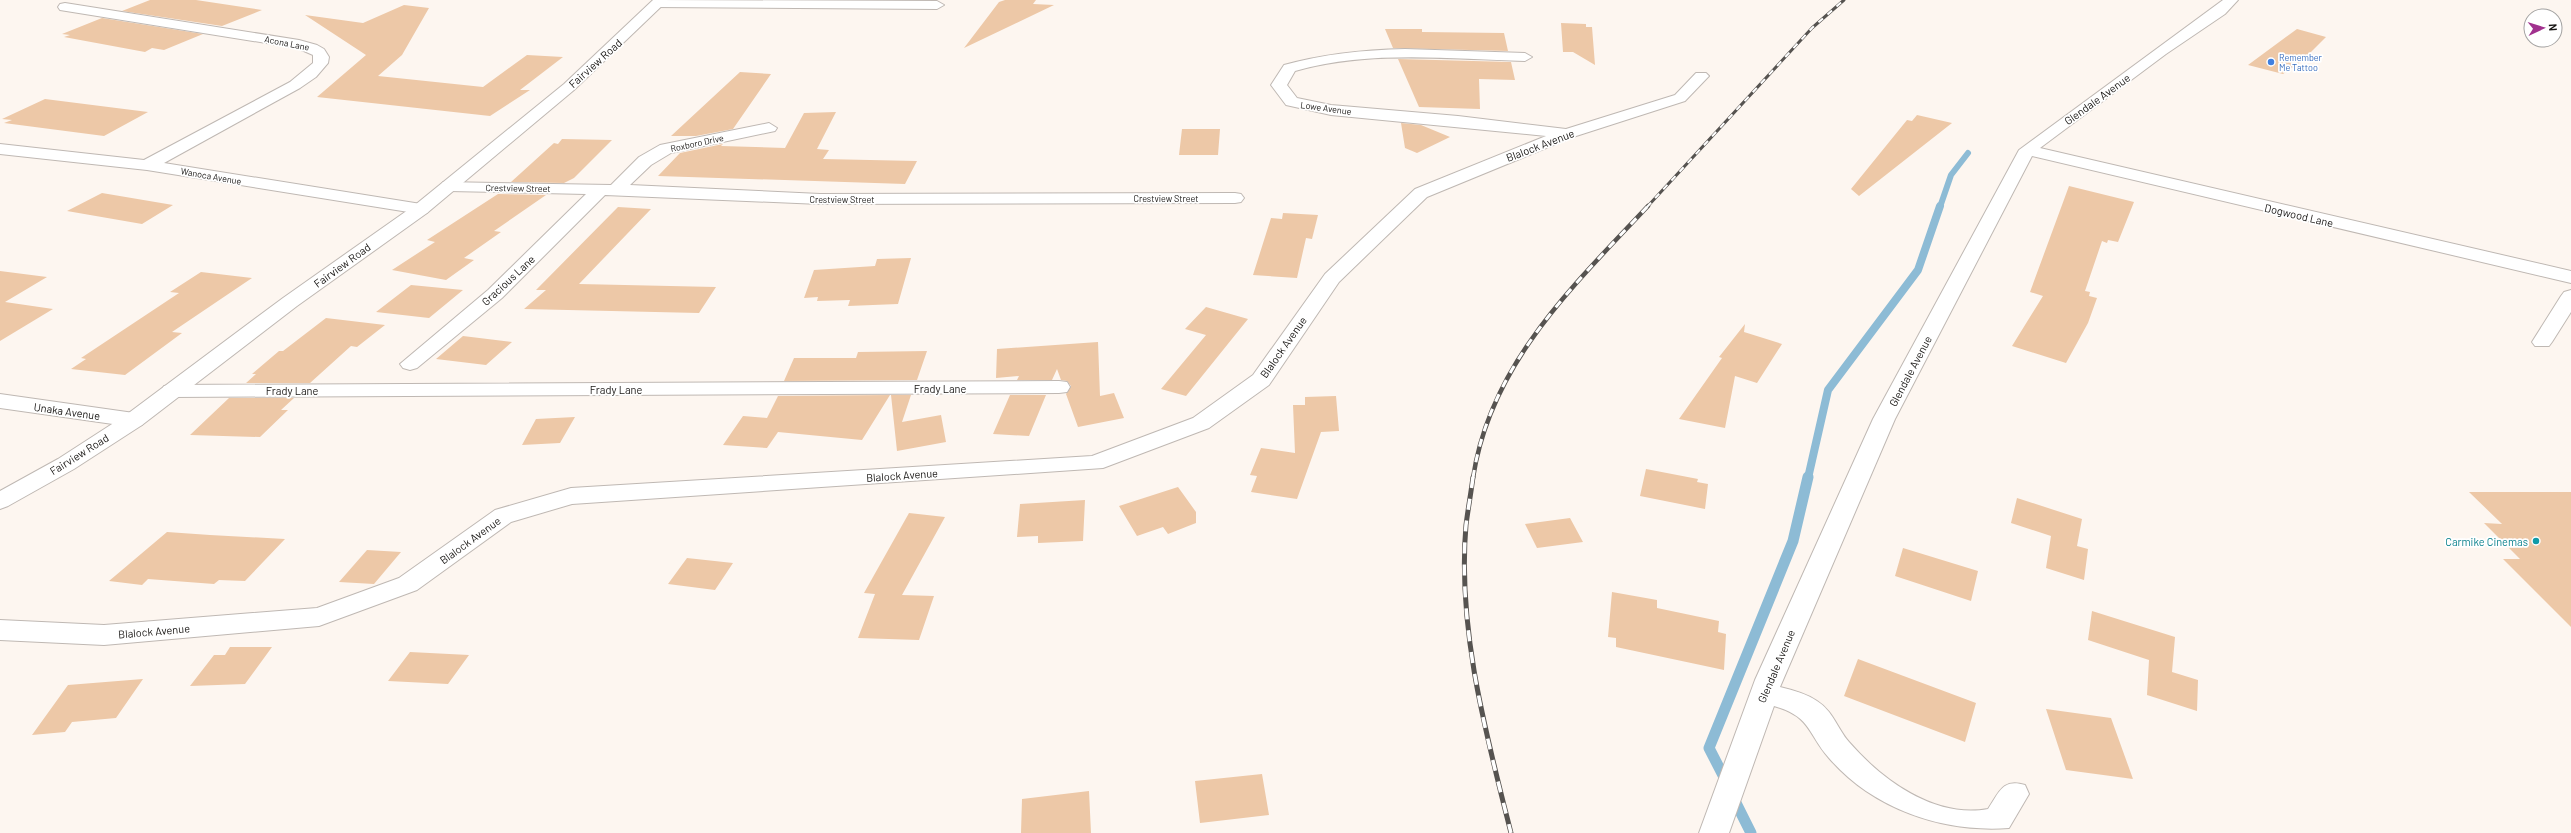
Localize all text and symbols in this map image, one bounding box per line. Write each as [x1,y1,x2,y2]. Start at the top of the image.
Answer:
north arrow [2523,8,2563,48]
text: N [2547,23,2560,31]
street label: Acona Lane [264,33,311,53]
street label: Fairview Road [566,36,624,90]
place label: Remember Me Tattoo [2279,52,2323,73]
marker: Remember Me Tattoo [2266,57,2276,67]
street label: Glendale Avenue [2062,71,2133,127]
street label: Lowe Avenue [1300,99,1352,117]
street label: Blalock Avenue [1504,126,1576,164]
street label: Roxboro Drive [669,132,725,154]
street label: Wanoca Avenue [180,165,242,187]
street label: Crestview Street [485,182,551,194]
street label: Crestview Street [1133,193,1199,204]
street label: Crestview Street [809,194,875,205]
street label: Dogwood Lane [2263,201,2335,229]
street label: Fairview Road [311,240,373,290]
street label: Gracious Lane [479,252,537,308]
street label: Blalock Avenue [1257,314,1309,380]
street label: Glendale Avenue [1886,333,1934,409]
street label: Frady Lane [914,382,966,395]
street label: Frady Lane [590,383,642,396]
street label: Frady Lane [266,384,318,397]
street label: Unaka Avenue [33,400,101,422]
street label: Fairview Road [47,431,111,477]
street label: Blalock Avenue [866,466,938,484]
street label: Blalock Avenue [437,514,503,566]
place label: Carmike Cinemas [2445,535,2528,548]
marker: Carmike Cinemas [2531,536,2541,546]
street label: Blalock Avenue [118,621,191,641]
street label: Glendale Avenue [1755,627,1797,705]

